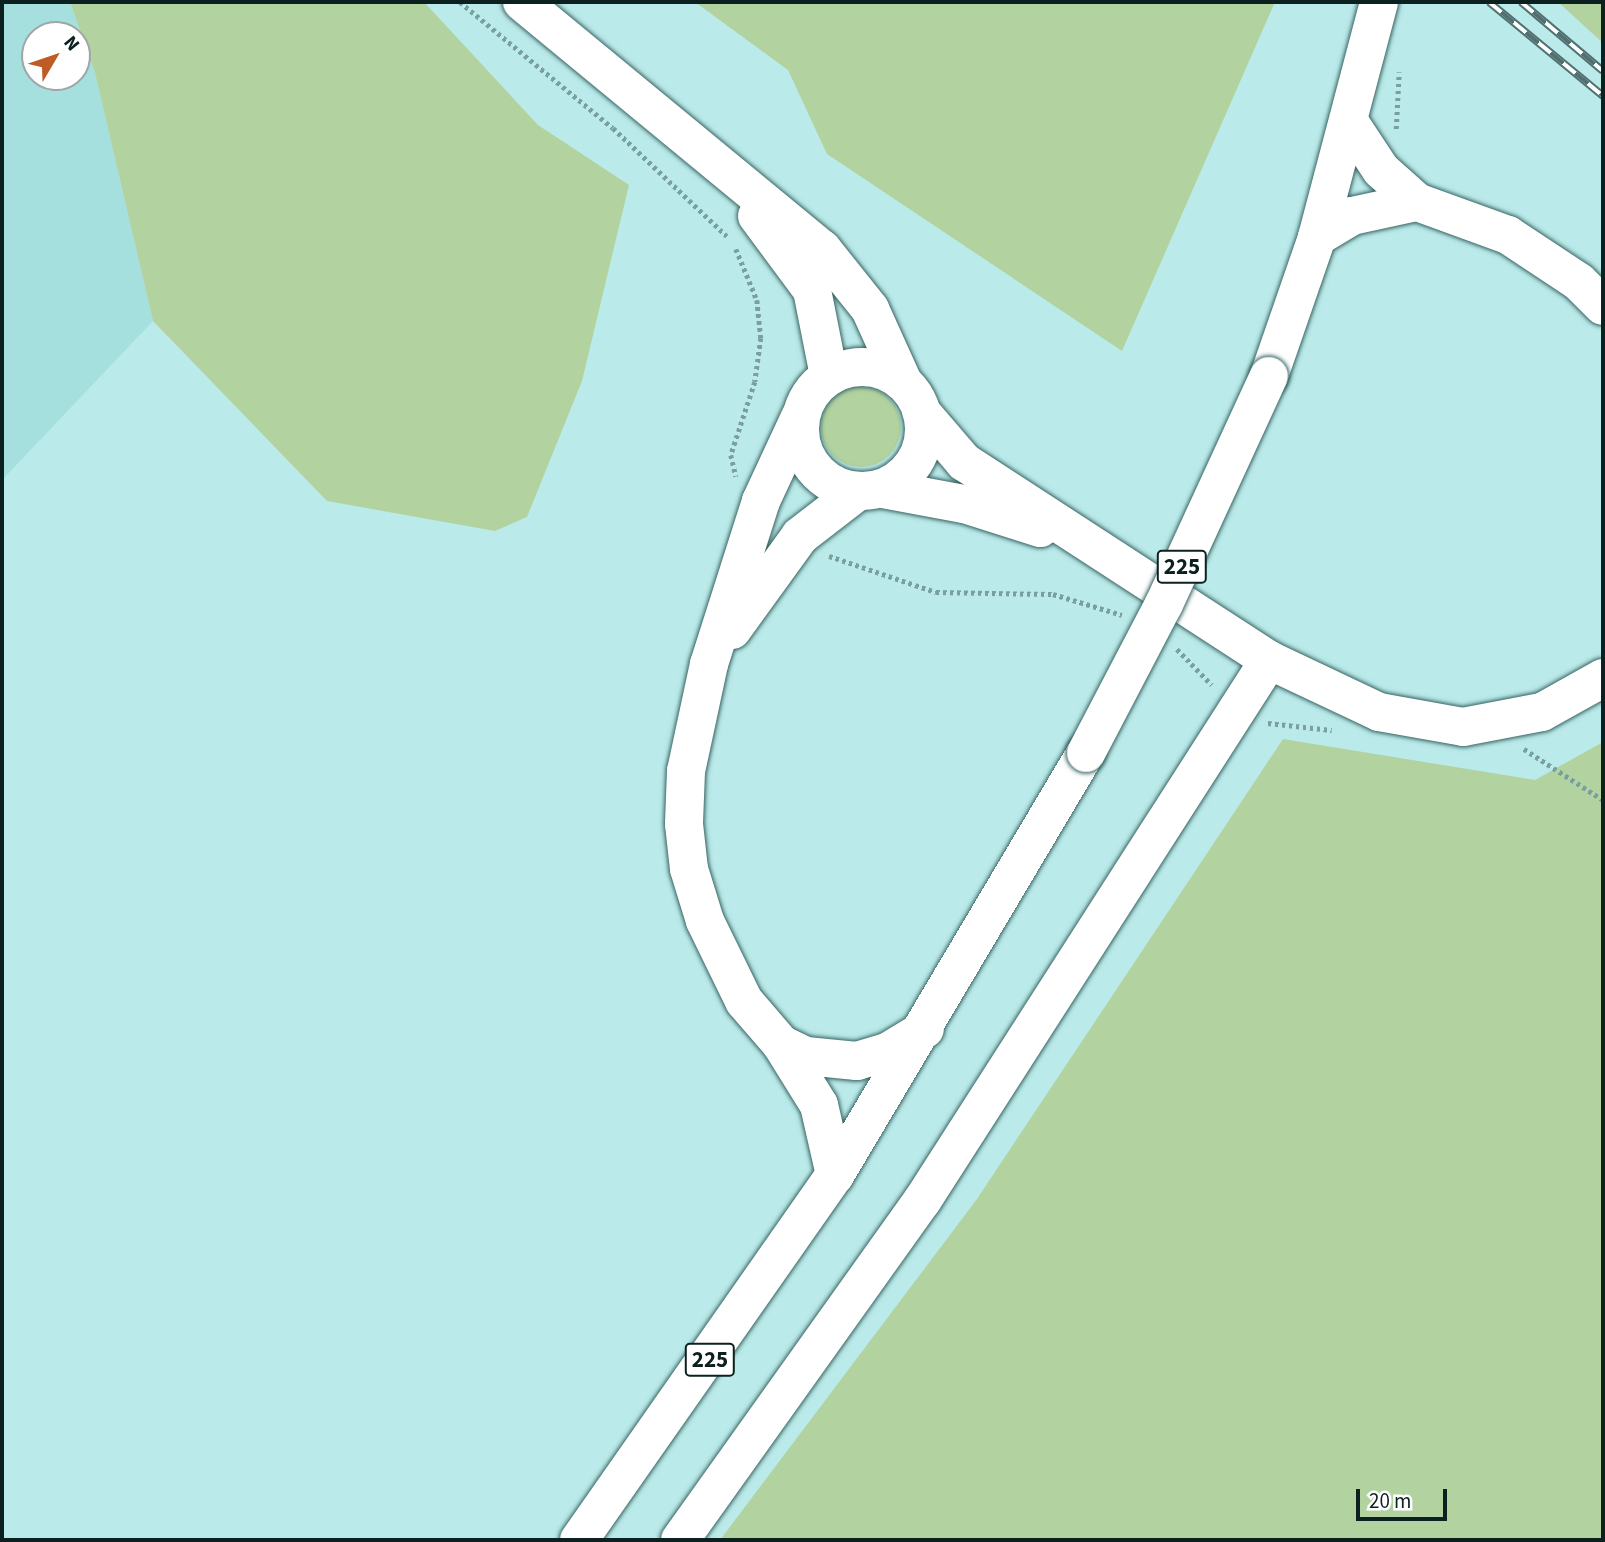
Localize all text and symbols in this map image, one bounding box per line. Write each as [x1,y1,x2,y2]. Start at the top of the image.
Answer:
north arrow [21,21,91,91]
text: N [57,30,86,57]
road number: 225 [1156,548,1208,586]
road number: 225 [684,1340,736,1380]
scale bar [1360,1476,1451,1520]
text: 20 m [1369,1486,1411,1516]

